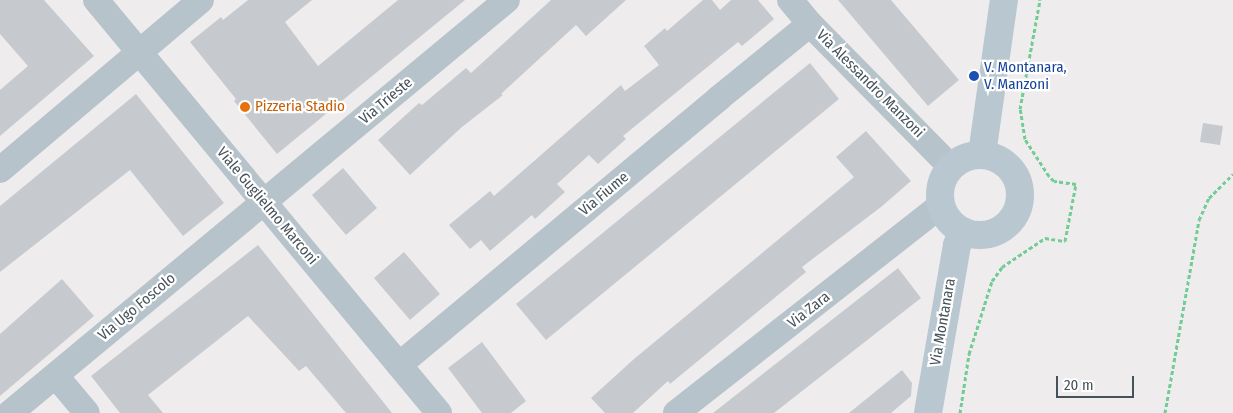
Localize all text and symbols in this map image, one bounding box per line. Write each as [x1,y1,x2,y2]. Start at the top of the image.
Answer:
street label: Via Alessandro Manzoni [812,26,928,142]
place label: V. Montanara, V. Manzoni [984,58,1067,93]
marker: V. Montanara, V. Manzoni [968,70,980,82]
street label: Via Trieste [356,74,416,128]
place label: Pizzeria Stadio [255,98,345,116]
marker: Pizzeria Stadio [239,101,251,113]
street label: Viale Guglielmo Marconi [213,144,321,268]
street label: Via Fiume [576,168,632,220]
street label: Via Ugo Foscolo [95,269,179,345]
street label: Via Montanara [926,277,960,367]
street label: Via Zara [784,288,834,332]
scale bar [1058,366,1136,398]
text: 20 m [1064,376,1094,394]

